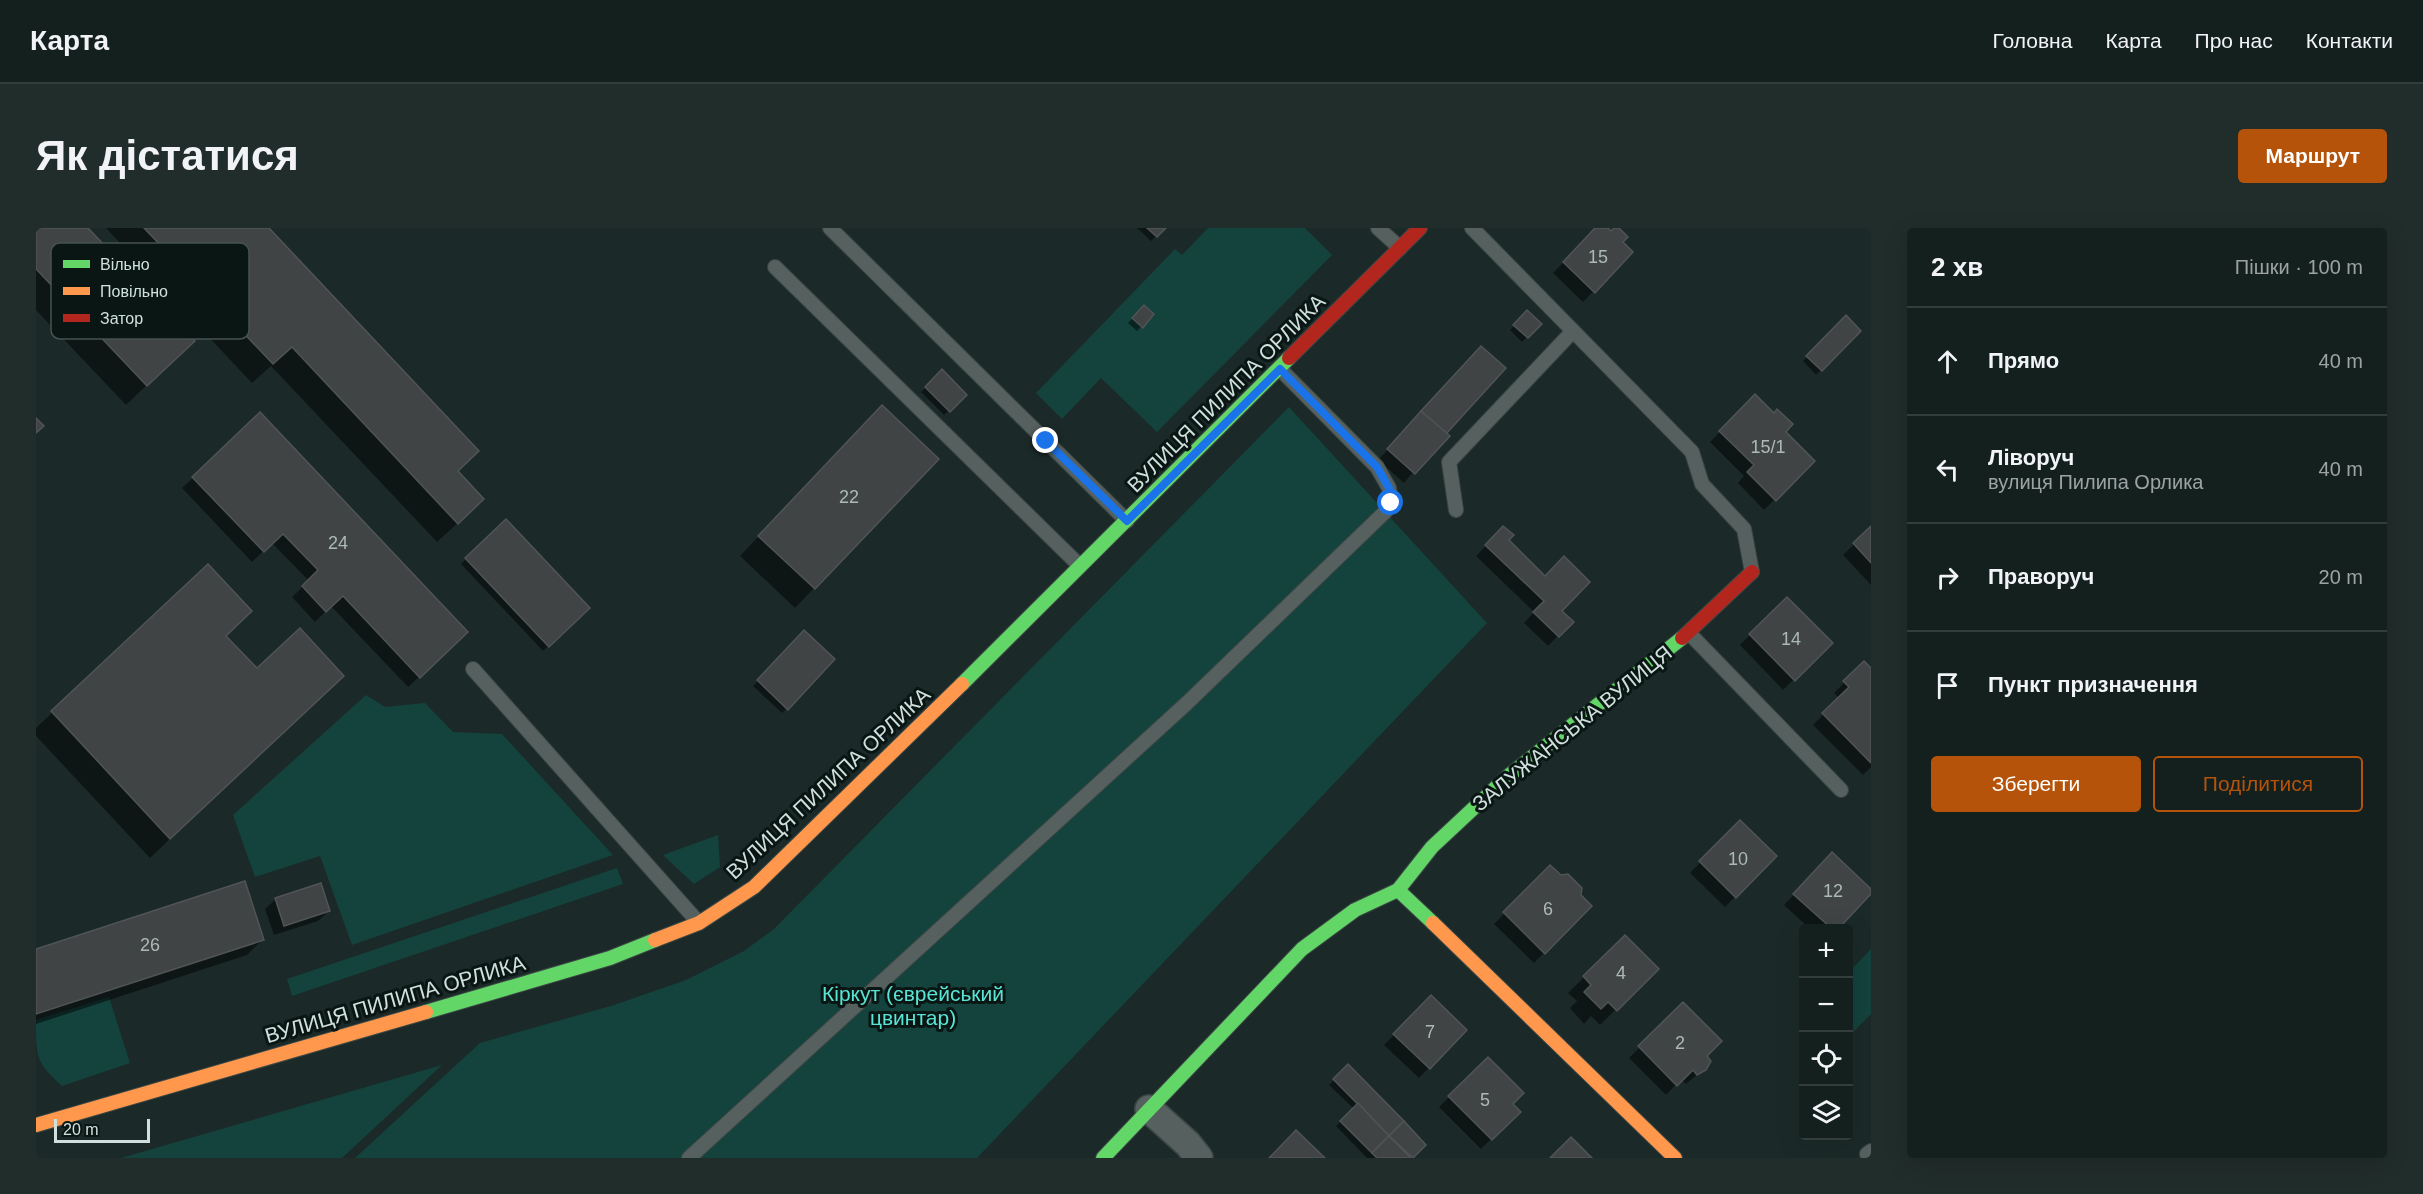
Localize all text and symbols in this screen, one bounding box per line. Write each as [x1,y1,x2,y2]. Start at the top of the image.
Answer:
text: Карта [30,25,109,56]
text: Головна [1993,29,2072,52]
text: Карта [2105,29,2162,52]
text: Про нас [2195,29,2273,52]
text: Контакти [2306,29,2393,52]
button: Маршрут [2238,129,2387,183]
text: Як дістатися [36,132,299,179]
legend [51,243,249,339]
house number: 15 [1588,247,1608,267]
text: 2 хв [1931,252,1983,282]
text: Вільно [100,256,150,273]
text: Пішки · 100 m [2235,256,2363,278]
text: Повільно [100,283,168,300]
street label: ВУЛИЦЯ ПИЛИПА ОРЛИКА [1123,290,1329,496]
text: Затор [100,310,143,327]
icon: ahead [1931,345,1964,378]
text: Прямо [1988,348,2059,373]
text: 40 m [2319,350,2363,372]
route end [1032,427,1058,453]
house number: 15/1 [1750,437,1786,457]
text: Ліворуч [1988,445,2074,470]
icon: left [1931,453,1964,486]
text: 40 m [2319,458,2363,480]
text: вулиця Пилипа Орлика [1988,471,2203,493]
house number: 22 [839,487,859,507]
route start [1377,489,1403,515]
house number: 24 [328,533,348,553]
icon: right [1931,561,1964,594]
text: Праворуч [1988,564,2094,589]
text: 20 m [2319,566,2363,588]
house number: 14 [1781,629,1801,649]
street label: ЗАЛУЖАНСЬКА ВУЛИЦЯ [1468,641,1676,815]
icon: arrive [1931,669,1964,702]
text: Пункт призначення [1988,672,2198,697]
street label: ВУЛИЦЯ ПИЛИПА ОРЛИКА [722,683,934,883]
button: Зберегти [1931,756,2141,812]
button: Поділитися [2153,756,2363,812]
house number: 10 [1728,849,1748,869]
house number: 12 [1823,881,1843,901]
house number: 6 [1543,899,1553,919]
map controls [1799,924,1853,1140]
button: + [1799,924,1853,978]
house number: 26 [140,935,160,955]
street label: ВУЛИЦЯ ПИЛИПА ОРЛИКА [262,951,528,1047]
house number: 4 [1616,963,1626,983]
button: − [1799,978,1853,1032]
park label: Кіркут (єврейський цвинтар) [822,982,1004,1029]
house number: 7 [1425,1022,1435,1042]
button: locate [1799,1032,1853,1086]
house number: 2 [1675,1033,1685,1053]
button: layers [1799,1086,1853,1140]
house number: 5 [1480,1090,1490,1110]
scale bar [54,1116,150,1144]
text: 20 m [63,1121,99,1138]

